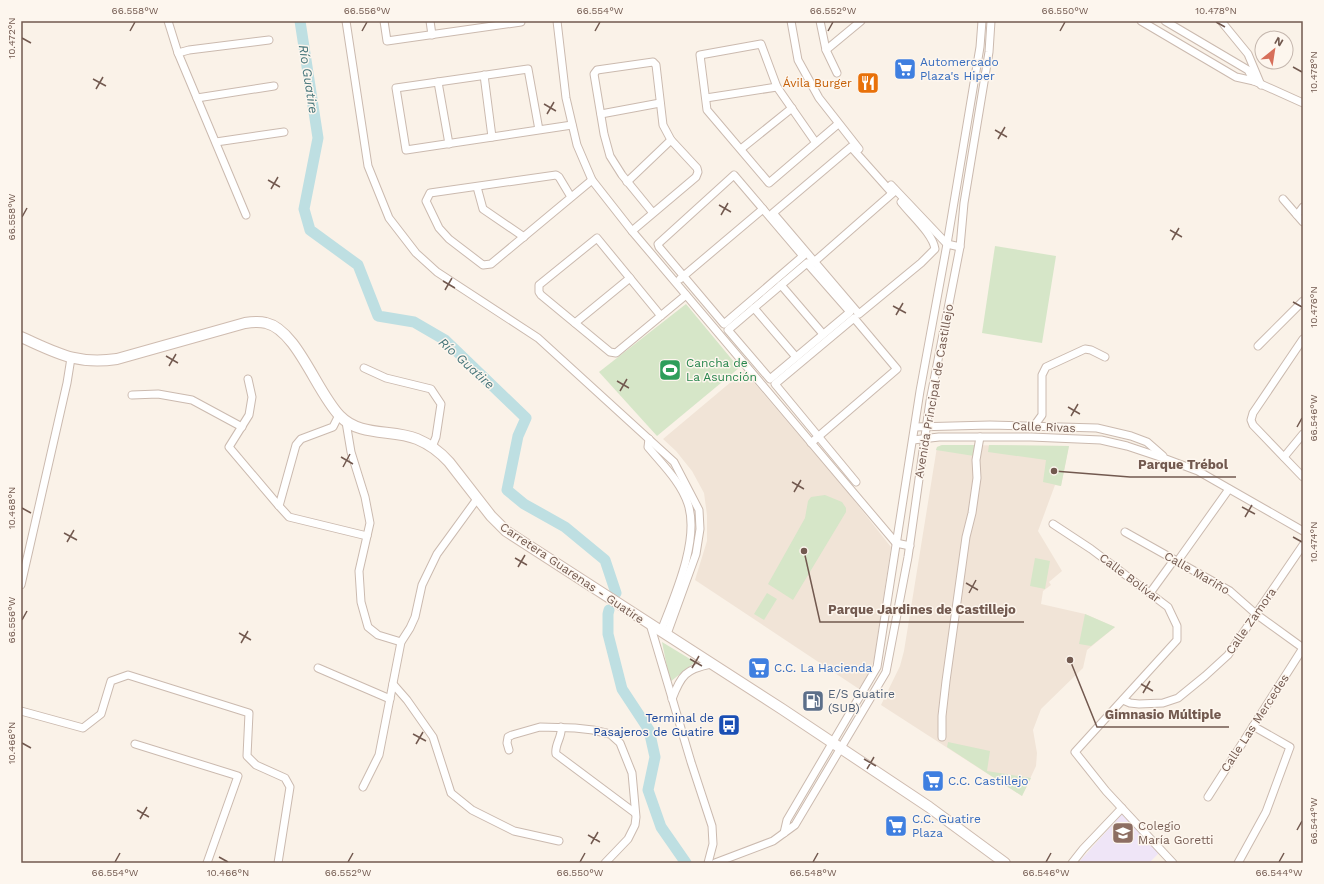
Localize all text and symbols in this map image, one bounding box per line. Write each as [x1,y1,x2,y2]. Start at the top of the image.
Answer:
text: 66.558°W [112,5,159,16]
text: 66.556°W [344,5,391,16]
text: 66.554°W [577,5,624,16]
text: 66.552°W [810,5,857,16]
text: 66.550°W [1042,5,1089,16]
text: 10.478°N [1195,5,1237,16]
text: 10.472°N [6,17,17,59]
north arrow [1254,30,1294,70]
text: N [1272,34,1286,49]
water label: Río Guatire [296,44,321,115]
text: 10.478°N [1308,51,1319,93]
place label: Automercado Plaza's Hiper [920,55,999,83]
supermarket icon: Automercado Plaza's Hiper [892,56,918,82]
restaurant icon: Ávila Burger [855,70,881,96]
place label: Ávila Burger [783,76,852,90]
text: 66.558°W [6,193,17,240]
text: 10.476°N [1308,286,1319,328]
street label: Avenida Principal de Castillejo [912,303,956,479]
water label: Río Guatire [436,335,498,392]
place label: Cancha de La Asunción [686,356,757,384]
sports icon: Cancha de La Asunción [657,357,683,383]
text: 66.546°W [1308,394,1319,442]
street label: Calle Rivas [1012,419,1076,435]
callout: Parque Trébol [1130,452,1236,477]
text: Parque Trébol [1138,457,1229,472]
text: 10.468°N [6,487,17,529]
street label: Carretera Guarenas - Guatire [497,520,647,627]
text: 10.474°N [1308,521,1319,563]
street label: Calle Mariño [1162,549,1232,597]
street label: Calle Bolívar [1097,550,1163,606]
street label: Calle Zamora [1223,585,1279,657]
text: 66.556°W [6,596,17,643]
callout: Parque Jardines de Castillejo [820,597,1024,622]
text: Parque Jardines de Castillejo [828,602,1016,617]
supermarket icon: C.C. La Hacienda [746,655,772,681]
place label: C.C. La Hacienda [774,661,872,675]
street label: Calle Las Mercedes [1218,671,1292,775]
place label: E/S Guatire (SUB) [828,687,895,715]
fuel station icon: E/S Guatire (SUB) [800,688,826,714]
callout: Gimnasio Múltiple [1097,702,1229,727]
text: Gimnasio Múltiple [1105,707,1222,722]
place label: Terminal de Pasajeros de Guatire [593,711,714,739]
bus stop icon: Terminal de Pasajeros de Guatire [716,712,742,738]
text: 10.466°N [6,722,17,764]
supermarket icon: C.C. Castillejo [920,768,946,794]
place label: C.C. Castillejo [948,774,1029,788]
text: 66.544°W [1308,797,1319,845]
place label: C.C. Guatire Plaza [912,812,981,840]
supermarket icon: C.C. Guatire Plaza [883,813,909,839]
place label: Colegio María Goretti [1138,819,1213,847]
school or university icon: Colegio María Goretti [1110,820,1136,846]
text: 66.554°W [92,867,139,878]
text: 10.466°N [207,867,249,878]
text: 66.552°W [325,867,372,878]
text: 66.550°W [557,867,604,878]
text: 66.548°W [789,867,837,878]
text: 66.546°W [1022,867,1070,878]
text: 66.544°W [1255,867,1303,878]

